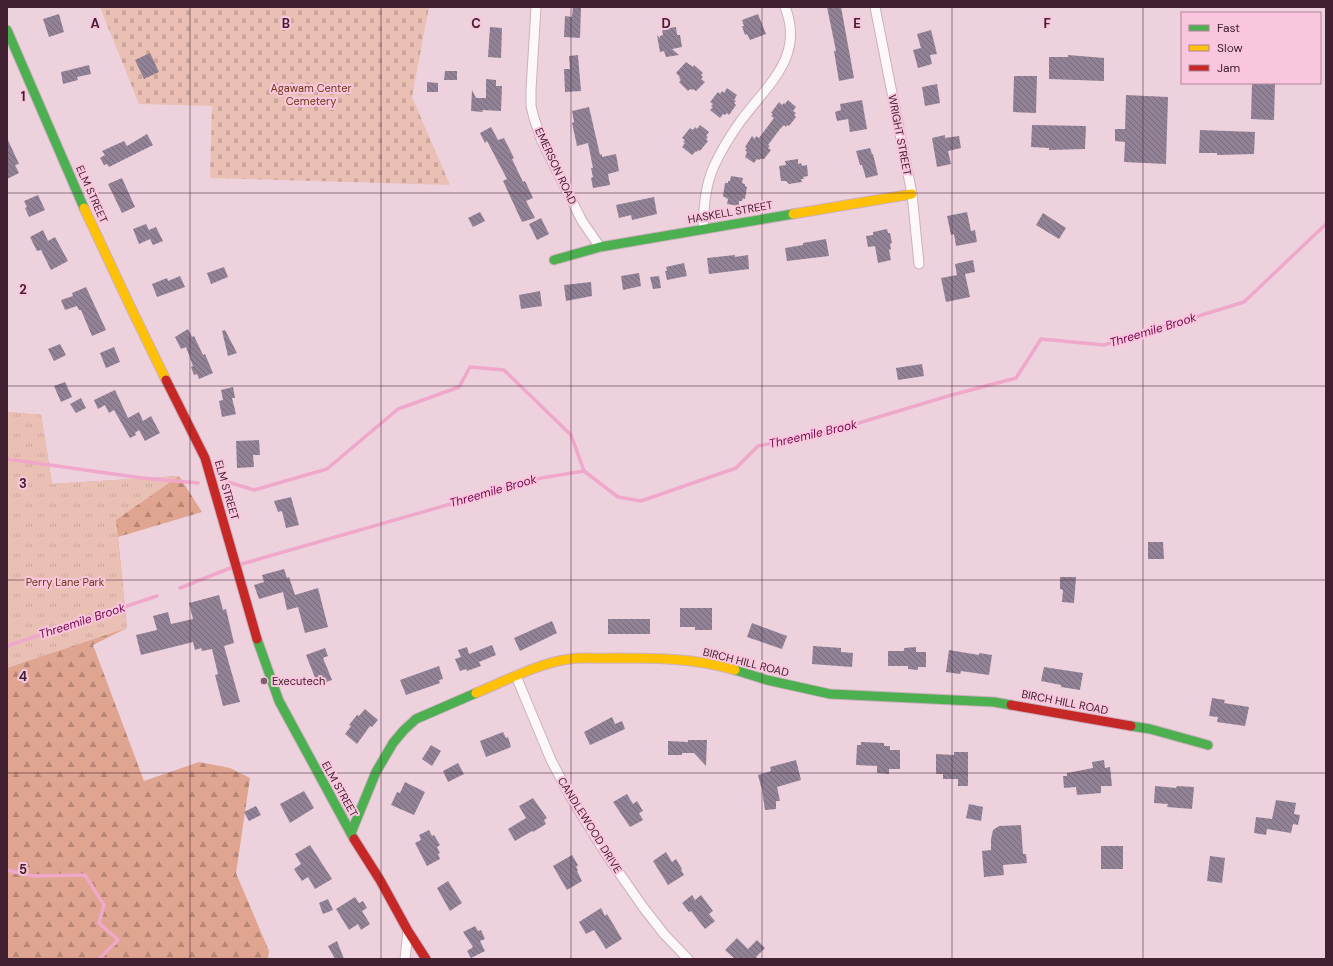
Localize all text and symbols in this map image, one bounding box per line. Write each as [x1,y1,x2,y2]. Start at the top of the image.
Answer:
legend [1181,12,1321,84]
text: A [90,15,100,32]
text: B [282,15,290,32]
text: C [471,15,481,32]
text: D [661,15,671,32]
text: E [853,15,861,32]
text: F [1043,15,1051,32]
text: Fast [1217,20,1240,36]
text: Slow [1217,40,1243,56]
text: Jam [1217,60,1240,76]
park label: Agawam Center Cemetery [270,81,352,108]
text: 1 [21,88,25,105]
street label: WRIGHT STREET [885,93,915,177]
street label: EMERSON ROAD [532,125,580,207]
street label: ELM STREET [73,163,111,225]
street label: HASKELL STREET [687,198,773,226]
text: 2 [19,281,27,298]
water label: Threemile Brook [1108,309,1199,351]
water label: Threemile Brook [767,416,859,452]
street label: ELM STREET [212,458,242,522]
water label: Threemile Brook [448,471,539,511]
text: 3 [19,475,27,492]
park label: Perry Lane Park [26,575,105,589]
water label: Threemile Brook [37,599,128,642]
street label: BIRCH HILL ROAD [702,645,791,680]
text: 4 [19,668,27,685]
place label: Executech [272,674,325,688]
marker: Executech [259,676,269,686]
street label: BIRCH HILL ROAD [1020,687,1110,717]
street label: ELM STREET [319,759,361,819]
street label: CANDLEWOOD DRIVE [555,775,625,875]
text: 5 [19,861,27,878]

